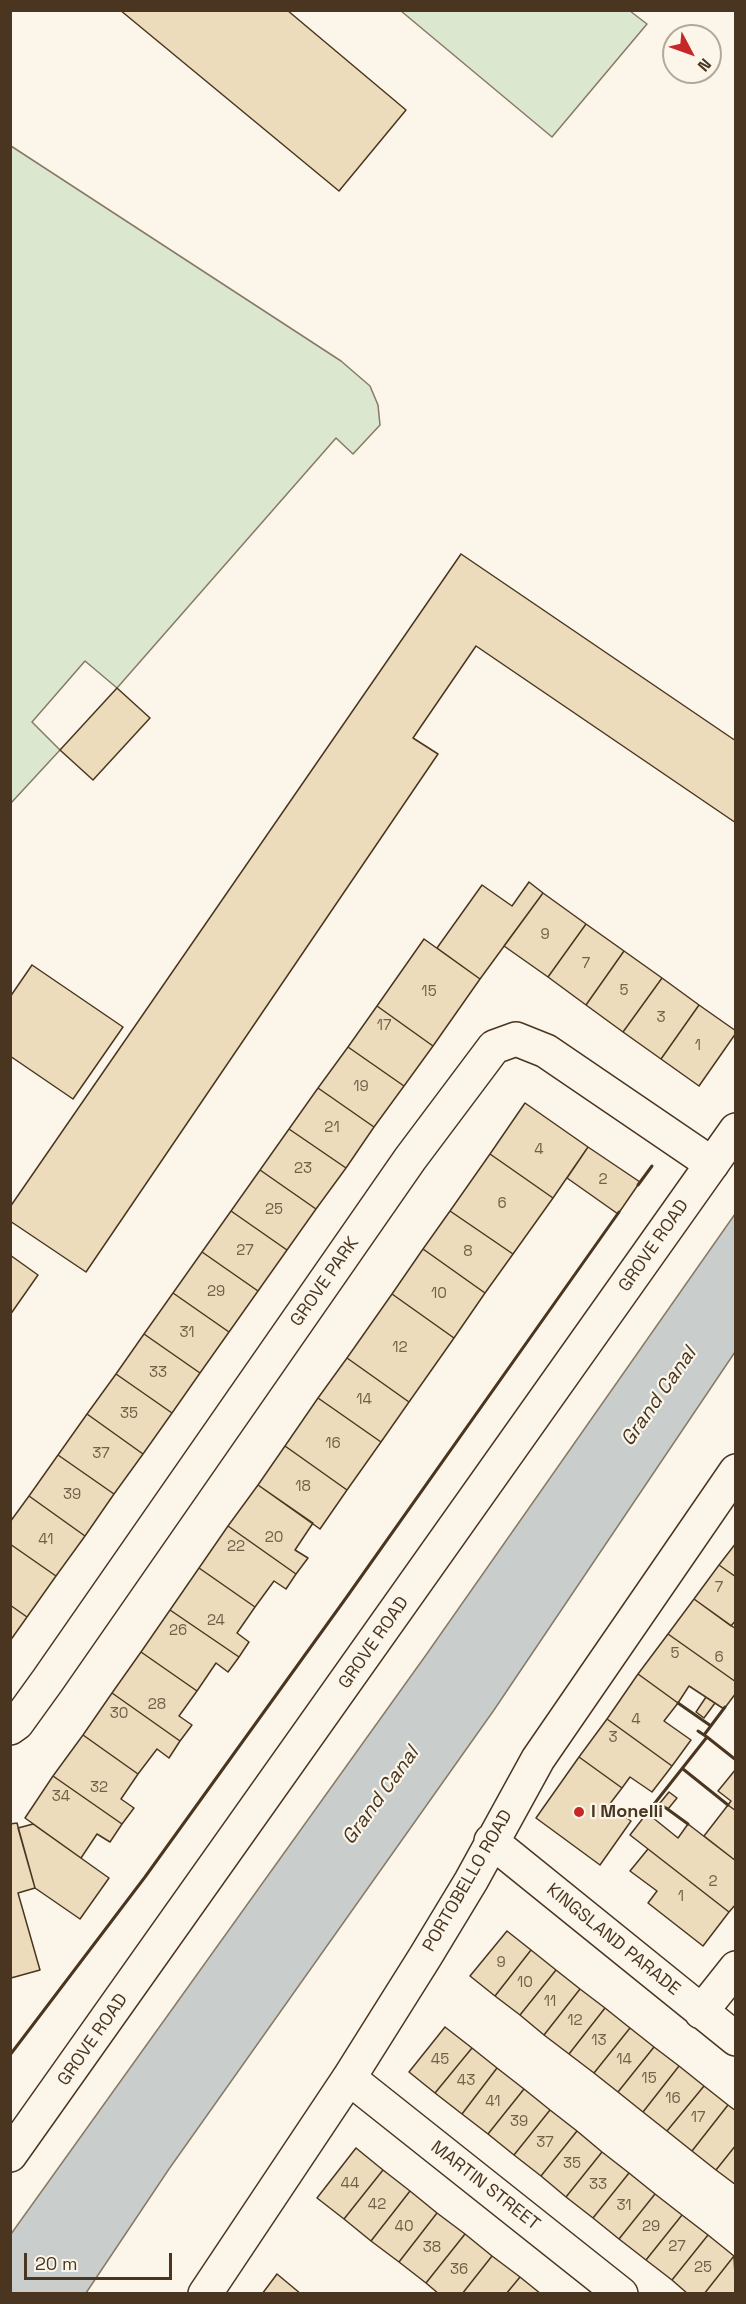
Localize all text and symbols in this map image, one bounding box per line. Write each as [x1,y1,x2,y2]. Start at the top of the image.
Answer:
north arrow [662,24,722,84]
text: N [693,54,716,76]
house number: 9 [540,926,550,944]
house number: 7 [582,955,590,973]
house number: 5 [620,982,628,1000]
house number: 15 [421,983,437,1001]
house number: 3 [656,1009,666,1027]
house number: 17 [377,1017,391,1035]
house number: 1 [695,1037,701,1055]
house number: 19 [353,1078,369,1096]
house number: 21 [324,1119,340,1137]
house number: 4 [534,1141,544,1159]
house number: 23 [294,1160,312,1178]
house number: 2 [598,1171,608,1189]
house number: 6 [497,1195,507,1213]
street label: GROVE ROAD [614,1196,694,1296]
house number: 25 [265,1201,283,1219]
street label: GROVE PARK [286,1233,364,1331]
house number: 27 [236,1242,254,1260]
house number: 8 [463,1243,473,1261]
house number: 29 [207,1283,225,1301]
house number: 10 [431,1285,447,1303]
house number: 31 [179,1324,195,1342]
house number: 12 [392,1339,408,1357]
water label: Grand Canal [616,1343,702,1451]
house number: 33 [149,1364,167,1382]
house number: 14 [356,1391,372,1409]
house number: 35 [120,1405,138,1423]
house number: 16 [325,1435,341,1453]
house number: 37 [92,1445,110,1463]
house number: 18 [295,1478,311,1496]
house number: 39 [63,1486,81,1504]
house number: 20 [265,1529,283,1547]
house number: 41 [38,1531,54,1549]
house number: 22 [227,1538,245,1556]
house number: 7 [715,1579,723,1597]
street label: GROVE ROAD [334,1593,414,1693]
house number: 24 [207,1612,225,1630]
house number: 26 [169,1622,187,1640]
house number: 5 [671,1645,679,1663]
house number: 6 [714,1649,724,1667]
house number: 28 [148,1696,166,1714]
house number: 30 [110,1705,128,1723]
house number: 4 [631,1711,641,1729]
house number: 3 [608,1729,618,1747]
water label: Grand Canal [337,1742,425,1850]
house number: 32 [90,1779,108,1797]
house number: 34 [52,1788,70,1806]
place label: I Monelli [591,1801,663,1823]
marker: I Monelli [572,1805,586,1819]
street label: PORTOBELLO ROAD [419,1806,517,1956]
house number: 2 [708,1873,718,1891]
street label: KINGSLAND PARADE [542,1879,684,2001]
house number: 1 [678,1888,684,1906]
house number: 9 [496,1954,506,1972]
house number: 10 [517,1974,533,1992]
street label: GROVE ROAD [53,1990,133,2090]
house number: 11 [544,1993,556,2011]
house number: 12 [567,2012,583,2030]
house number: 13 [591,2032,607,2050]
house number: 45 [431,2051,449,2069]
house number: 14 [616,2051,632,2069]
house number: 15 [641,2070,657,2088]
house number: 43 [457,2072,475,2090]
house number: 16 [665,2090,681,2108]
house number: 41 [485,2093,501,2111]
house number: 17 [691,2109,705,2127]
house number: 39 [510,2113,528,2131]
house number: 37 [536,2134,554,2152]
street label: MARTIN STREET [426,2137,544,2235]
house number: 35 [563,2155,581,2173]
house number: 44 [341,2175,359,2193]
house number: 33 [589,2176,607,2194]
house number: 42 [368,2196,386,2214]
house number: 31 [616,2197,632,2215]
house number: 40 [395,2218,413,2236]
house number: 29 [642,2218,660,2236]
house number: 27 [668,2238,686,2256]
house number: 38 [423,2239,441,2257]
scale bar [27,2241,176,2279]
text: 20 m [35,2252,78,2275]
house number: 25 [694,2259,712,2277]
house number: 36 [450,2261,468,2279]

